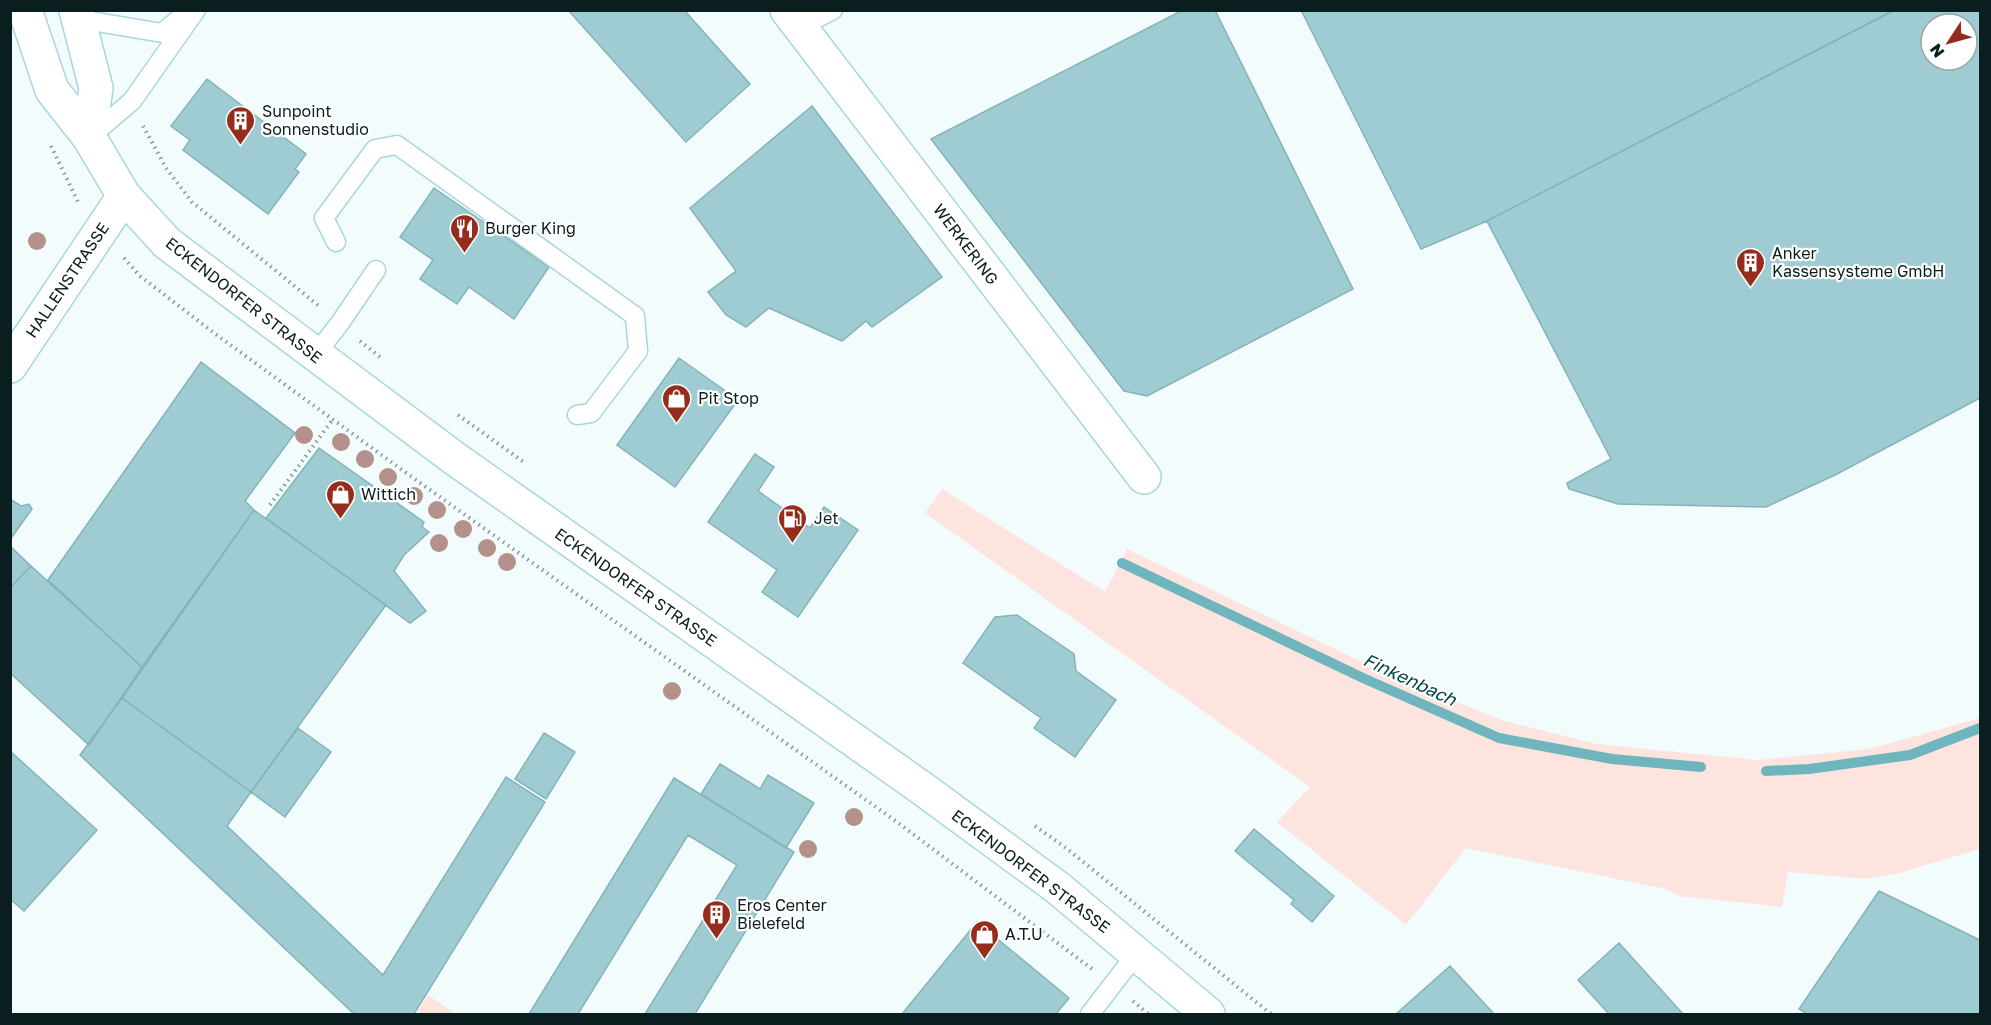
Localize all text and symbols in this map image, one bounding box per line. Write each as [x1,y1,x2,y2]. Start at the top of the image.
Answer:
north arrow [1919,12,1979,72]
text: N [1925,40,1949,62]
place label: Sunpoint Sonnenstudio [262,101,369,139]
building icon: Sunpoint Sonnenstudio [225,104,257,146]
street label: WERKERING [929,200,1003,288]
restaurant icon: Burger King [448,212,480,254]
place label: Burger King [485,218,576,238]
street label: HALLENSTRASSE [21,219,113,341]
street label: ECKENDORFER STRASSE [162,233,326,367]
place label: Anker Kassensysteme GmbH [1772,243,1944,281]
building icon: Anker Kassensysteme GmbH [1735,246,1767,288]
shop icon: Pit Stop [661,382,693,424]
place label: Pit Stop [698,388,759,408]
shop icon: Wittich [324,478,356,520]
place label: Wittich [361,484,416,504]
fuel station icon: Jet [777,502,809,544]
place label: Jet [814,508,839,528]
street label: ECKENDORFER STRASSE [551,523,721,651]
water label: Finkenbach [1360,648,1461,711]
street label: ECKENDORFER STRASSE [948,805,1114,937]
place label: Eros Center Bielefeld [737,895,827,933]
building icon: Eros Center Bielefeld [700,898,732,940]
shop icon: A.T.U [968,918,1000,960]
place label: A.T.U [1005,924,1043,944]

